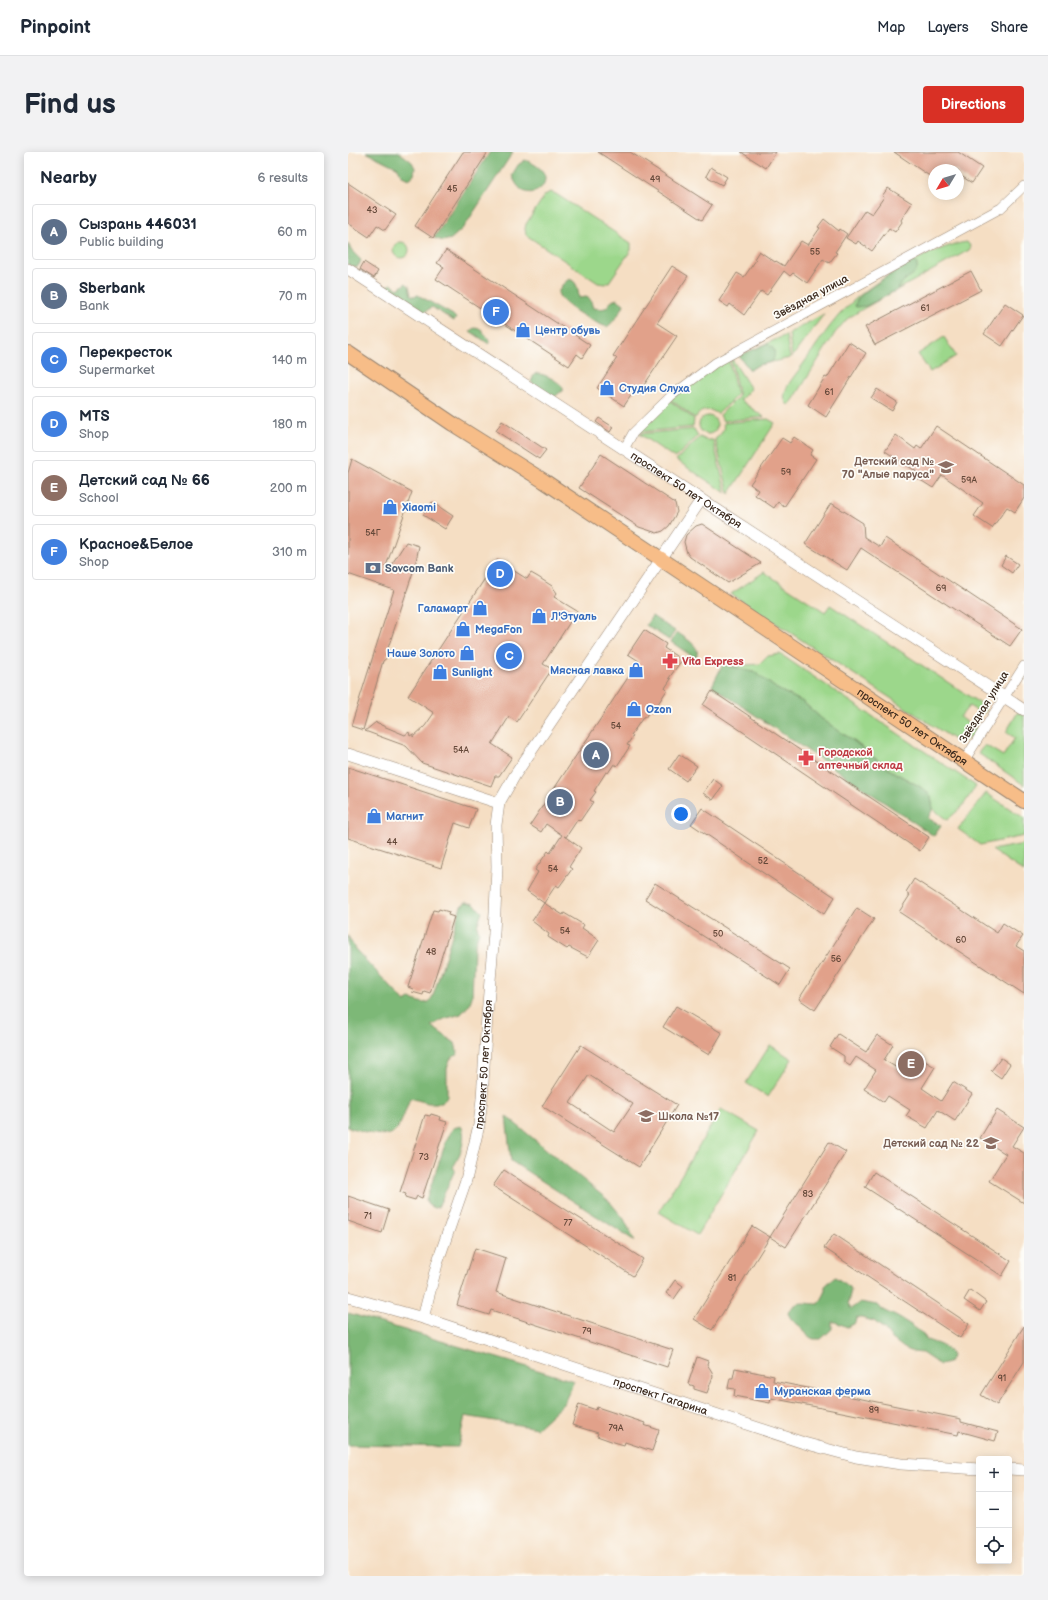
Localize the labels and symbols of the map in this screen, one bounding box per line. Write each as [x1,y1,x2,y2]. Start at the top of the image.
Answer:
north arrow [928,164,964,200]
house number: 49 [650,174,660,185]
house number: 45 [447,184,457,195]
house number: 43 [366,205,378,216]
house number: 55 [810,247,820,258]
street label: Звёздная улица [772,272,851,322]
pin: F [483,297,509,327]
house number: 61 [921,303,929,314]
shop icon: Центр обувь [514,321,532,339]
place label: Центр обувь [535,324,601,337]
shop icon: Студия Слуха [598,379,616,397]
place label: Студия Слуха [619,382,690,395]
house number: 61 [825,387,833,398]
street label: проспект 50 лет Октября [628,449,744,531]
place label: Детский сад № 70 "Алые паруса" [842,455,934,481]
school or university icon: Детский сад № 70 "Алые паруса" [937,458,955,476]
house number: 59 [781,467,791,478]
house number: 59А [961,475,977,486]
shop icon: Xiaomi [381,498,399,516]
place label: Xiaomi [402,501,436,514]
house number: 54Г [365,528,381,539]
bank icon: Sovcom Bank [364,559,382,577]
pin: D [487,559,513,589]
place label: Sovcom Bank [385,562,454,575]
house number: 69 [936,583,946,594]
shop icon: Галамарт [471,599,489,617]
place label: Галамарт [418,602,469,615]
shop icon: Л'Этуаль [530,607,548,625]
place label: Л'Этуаль [550,610,597,623]
shop icon: MegaFon [454,620,472,638]
place label: MegaFon [475,623,522,636]
pin: C [496,641,522,671]
shop icon: Наше Золото [458,644,476,662]
place label: Наше Золото [387,647,455,660]
pharmacy icon: Vita Express [661,652,679,670]
place label: Vita Express [682,655,744,668]
shop icon: Мясная лавка [627,661,645,679]
shop icon: Sunlight [431,663,449,681]
place label: Мясная лавка [550,664,625,677]
place label: Sunlight [452,666,493,679]
street label: Звёздная улица [957,668,1012,745]
street label: проспект 50 лет Октября [855,685,970,768]
shop icon: Ozon [625,700,643,718]
place label: Ozon [646,703,672,716]
house number: 54 [611,721,622,732]
pin: A [583,740,609,770]
house number: 54А [453,745,470,756]
place label: Городской аптечный склад [818,746,903,772]
pharmacy icon: Городской аптечный склад [797,749,815,767]
pin: B [547,787,573,817]
your location [671,804,691,824]
shop icon: Магнит [365,807,383,825]
place label: Магнит [386,810,425,823]
house number: 44 [387,837,398,848]
house number: 52 [758,856,769,867]
house number: 54 [548,864,559,875]
house number: 54 [560,926,571,937]
house number: 50 [713,929,723,940]
house number: 60 [956,935,966,946]
house number: 48 [426,947,436,958]
house number: 56 [831,954,842,965]
street label: проспект 50 лет Октября [472,999,495,1130]
pin: E [898,1049,924,1079]
school or university icon: Школа №17 [637,1107,655,1125]
place label: Школа №17 [658,1110,719,1123]
school or university icon: Детский сад № 22 [982,1134,1000,1152]
place label: Детский сад № 22 [883,1137,979,1150]
house number: 73 [419,1152,429,1163]
house number: 83 [803,1189,814,1200]
house number: 71 [364,1211,372,1222]
house number: 77 [564,1218,573,1229]
house number: 81 [728,1273,736,1284]
house number: 79 [582,1326,592,1337]
house number: 91 [998,1373,1006,1384]
street label: проспект Гагарина [612,1374,710,1418]
shop icon: Муранская ферма [753,1382,771,1400]
place label: Муранская ферма [774,1385,871,1398]
house number: 89 [869,1405,879,1416]
house number: 79А [608,1423,624,1434]

